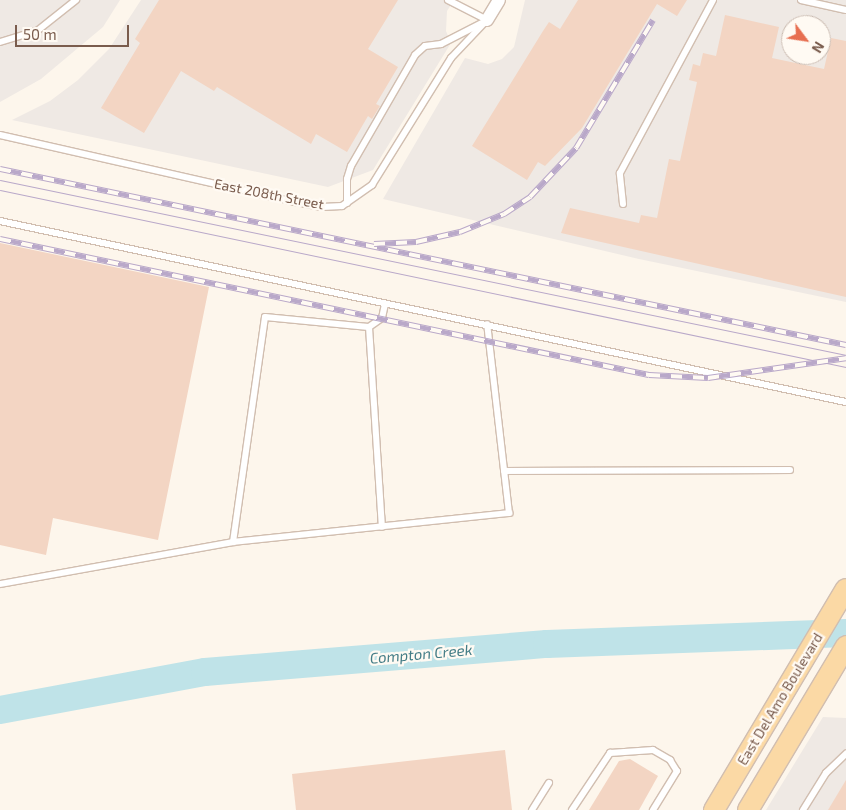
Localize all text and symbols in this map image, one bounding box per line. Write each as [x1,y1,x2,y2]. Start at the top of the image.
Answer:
scale bar [18,15,131,47]
north arrow [781,15,831,65]
text: 50 m [23,25,57,43]
text: N [809,39,828,56]
street label: East 208th Street [213,175,325,213]
street label: East Del Amo Boulevard [734,630,826,768]
water label: Compton Creek [369,641,473,667]

